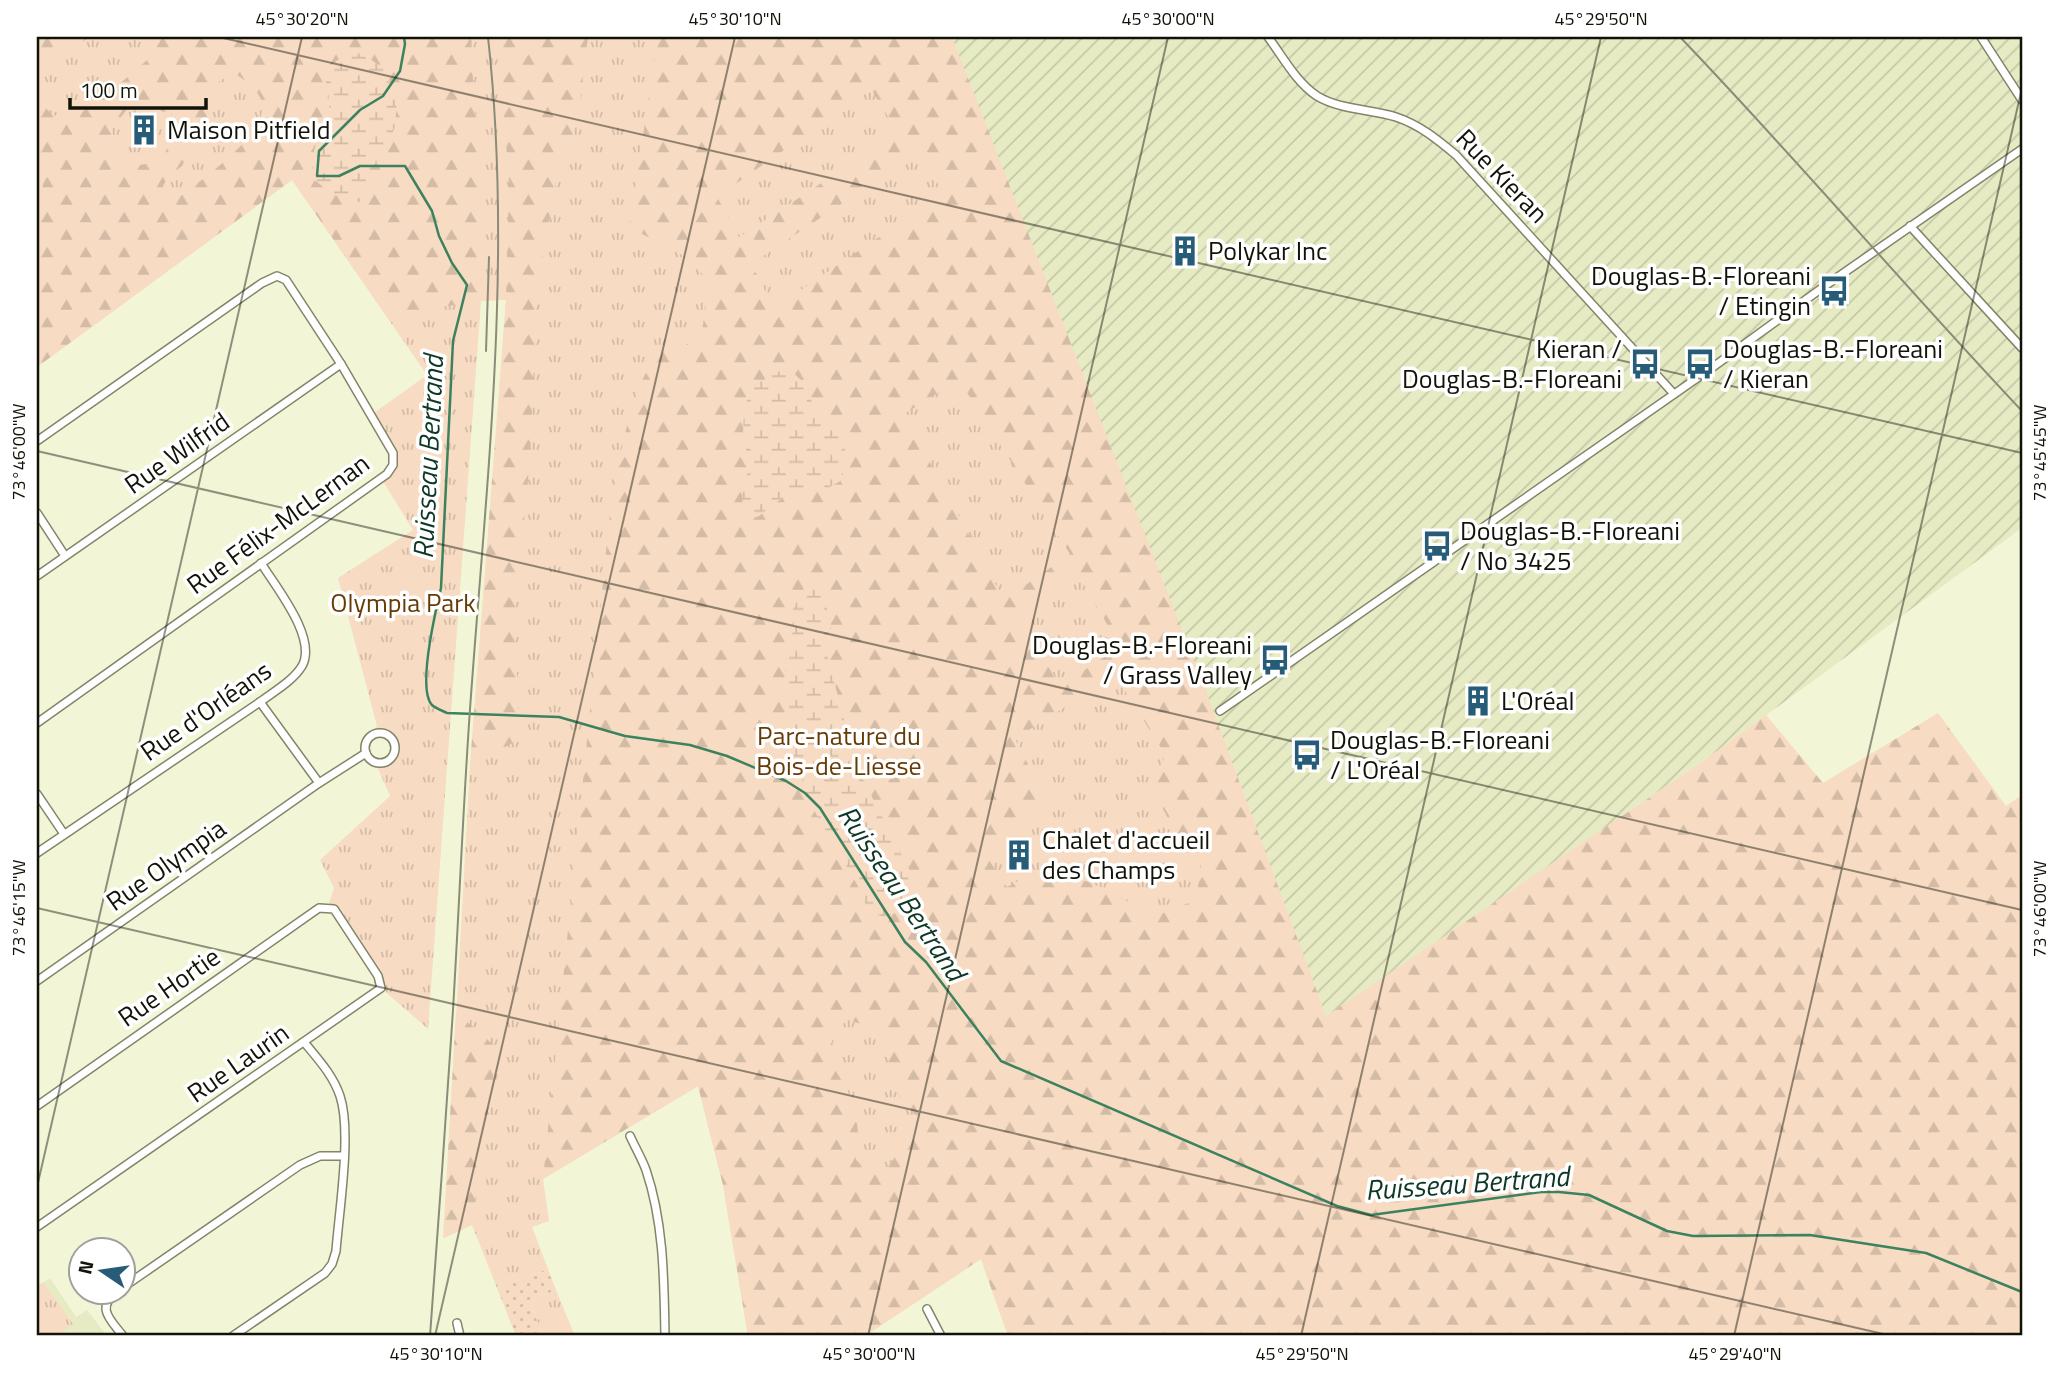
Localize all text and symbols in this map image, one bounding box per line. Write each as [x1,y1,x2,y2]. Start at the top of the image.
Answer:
text: 45°30'20"N [255,5,349,32]
text: 45°30'10"N [688,5,782,32]
text: 45°30'00"N [1121,5,1215,32]
text: 45°29'50"N [1554,5,1648,32]
scale bar [70,66,206,110]
text: 100 m [80,74,137,106]
place label: Maison Pitfield [167,110,331,149]
building icon: Maison Pitfield [127,113,161,147]
street label: Rue Kieran [1447,120,1557,232]
place label: Polykar Inc [1208,231,1327,270]
building icon: Polykar Inc [1168,234,1202,268]
place label: Douglas-B.-Floreani / Etingin [1591,256,1811,325]
bus stop icon: Douglas-B.-Floreani / Etingin [1817,274,1851,308]
place label: Kieran / Douglas-B.-Floreani [1402,329,1622,398]
place label: Douglas-B.-Floreani / Kieran [1723,329,1943,398]
bus stop icon: Kieran / Douglas-B.-Floreani [1628,347,1662,381]
bus stop icon: Douglas-B.-Floreani / Kieran [1683,347,1717,381]
water label: Ruisseau Bertrand [401,351,454,560]
street label: Rue Wilfrid [116,402,237,503]
text: 73°46'00"W [5,403,32,500]
text: 73°45'45"W [2026,404,2053,501]
street label: Rue Félix-McLernan [178,444,377,603]
place label: Douglas-B.-Floreani / No 3425 [1460,511,1680,580]
bus stop icon: Douglas-B.-Floreani / No 3425 [1420,529,1454,563]
park label: Olympia Park [330,583,476,622]
place label: Douglas-B.-Floreani / Grass Valley [1032,625,1252,694]
bus stop icon: Douglas-B.-Floreani / Grass Valley [1258,643,1292,677]
street label: Rue d'Orléans [132,651,279,770]
place label: L'Oréal [1501,681,1575,720]
building icon: L'Oréal [1461,684,1495,718]
park label: Parc-nature du Bois-de-Liesse [756,716,922,785]
place label: Douglas-B.-Floreani / L'Oréal [1330,720,1550,789]
bus stop icon: Douglas-B.-Floreani / L'Oréal [1290,738,1324,772]
water label: Ruisseau Bertrand [828,796,979,992]
street label: Rue Olympia [98,809,234,920]
place label: Chalet d'accueil des Champs [1042,820,1210,889]
building icon: Chalet d'accueil des Champs [1002,838,1036,872]
text: 73°46'15"W [5,859,32,956]
text: 73°46'00"W [2026,860,2053,957]
street label: Rue Hortie [110,937,228,1036]
street label: Rue Laurin [179,1013,297,1112]
water label: Ruisseau Bertrand [1364,1154,1573,1211]
north arrow [66,1236,136,1306]
text: N [69,1257,101,1277]
text: 45°30'10"N [389,1340,483,1367]
text: 45°30'00"N [822,1340,916,1367]
text: 45°29'50"N [1255,1340,1349,1367]
text: 45°29'40"N [1688,1340,1782,1367]

